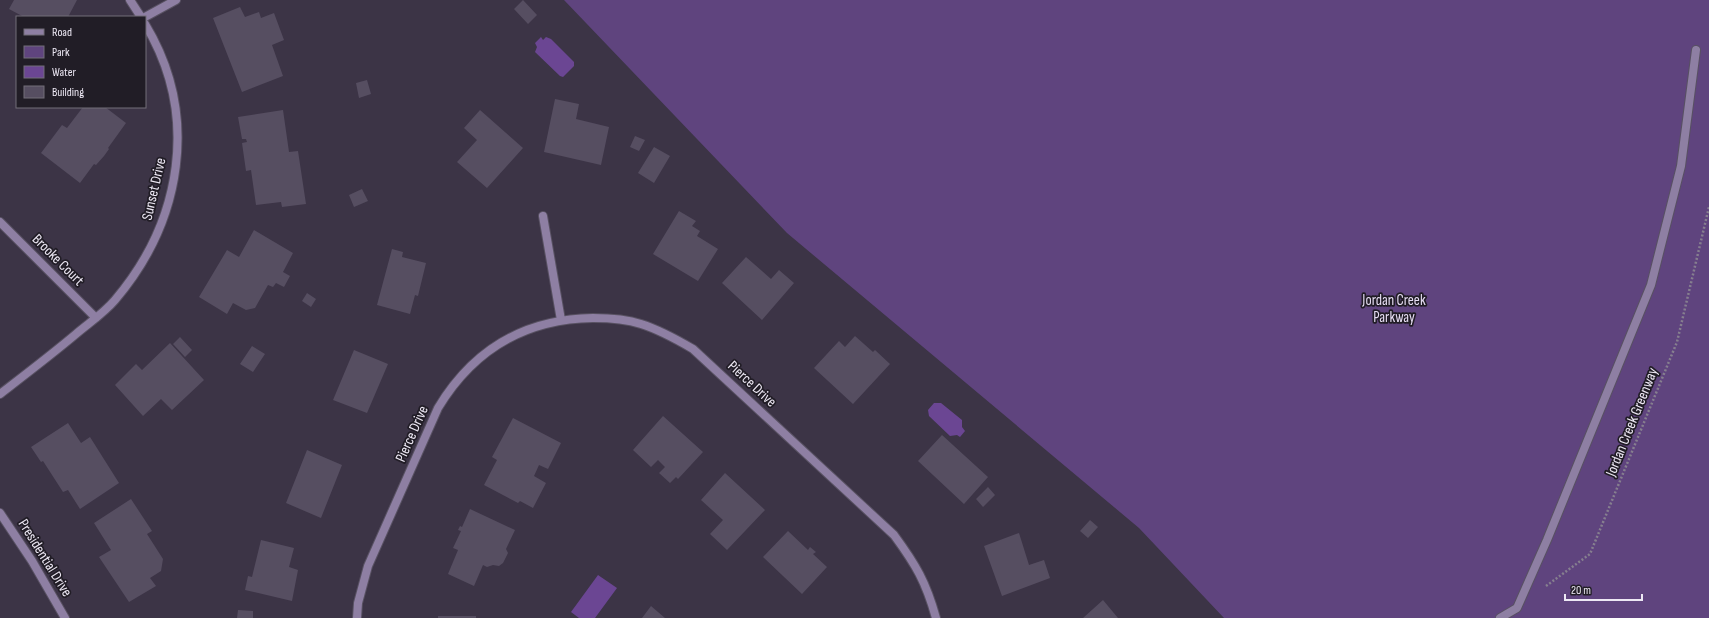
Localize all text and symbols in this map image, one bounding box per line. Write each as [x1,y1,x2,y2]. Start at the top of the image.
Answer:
legend [16,16,146,108]
text: Road [52,25,72,40]
text: Park [52,45,70,60]
text: Water [52,65,76,80]
text: Building [52,85,84,100]
street label: Sunset Drive [138,156,170,222]
street label: Brooke Court [28,230,88,290]
park label: Jordan Creek Parkway [1361,291,1426,327]
street label: Pierce Drive [724,357,780,411]
street label: Jordan Creek Greenway [1601,365,1662,480]
street label: Pierce Drive [391,403,433,465]
street label: Presidential Drive [14,516,76,600]
scale bar [1565,576,1642,602]
text: 20 m [1571,583,1591,598]

